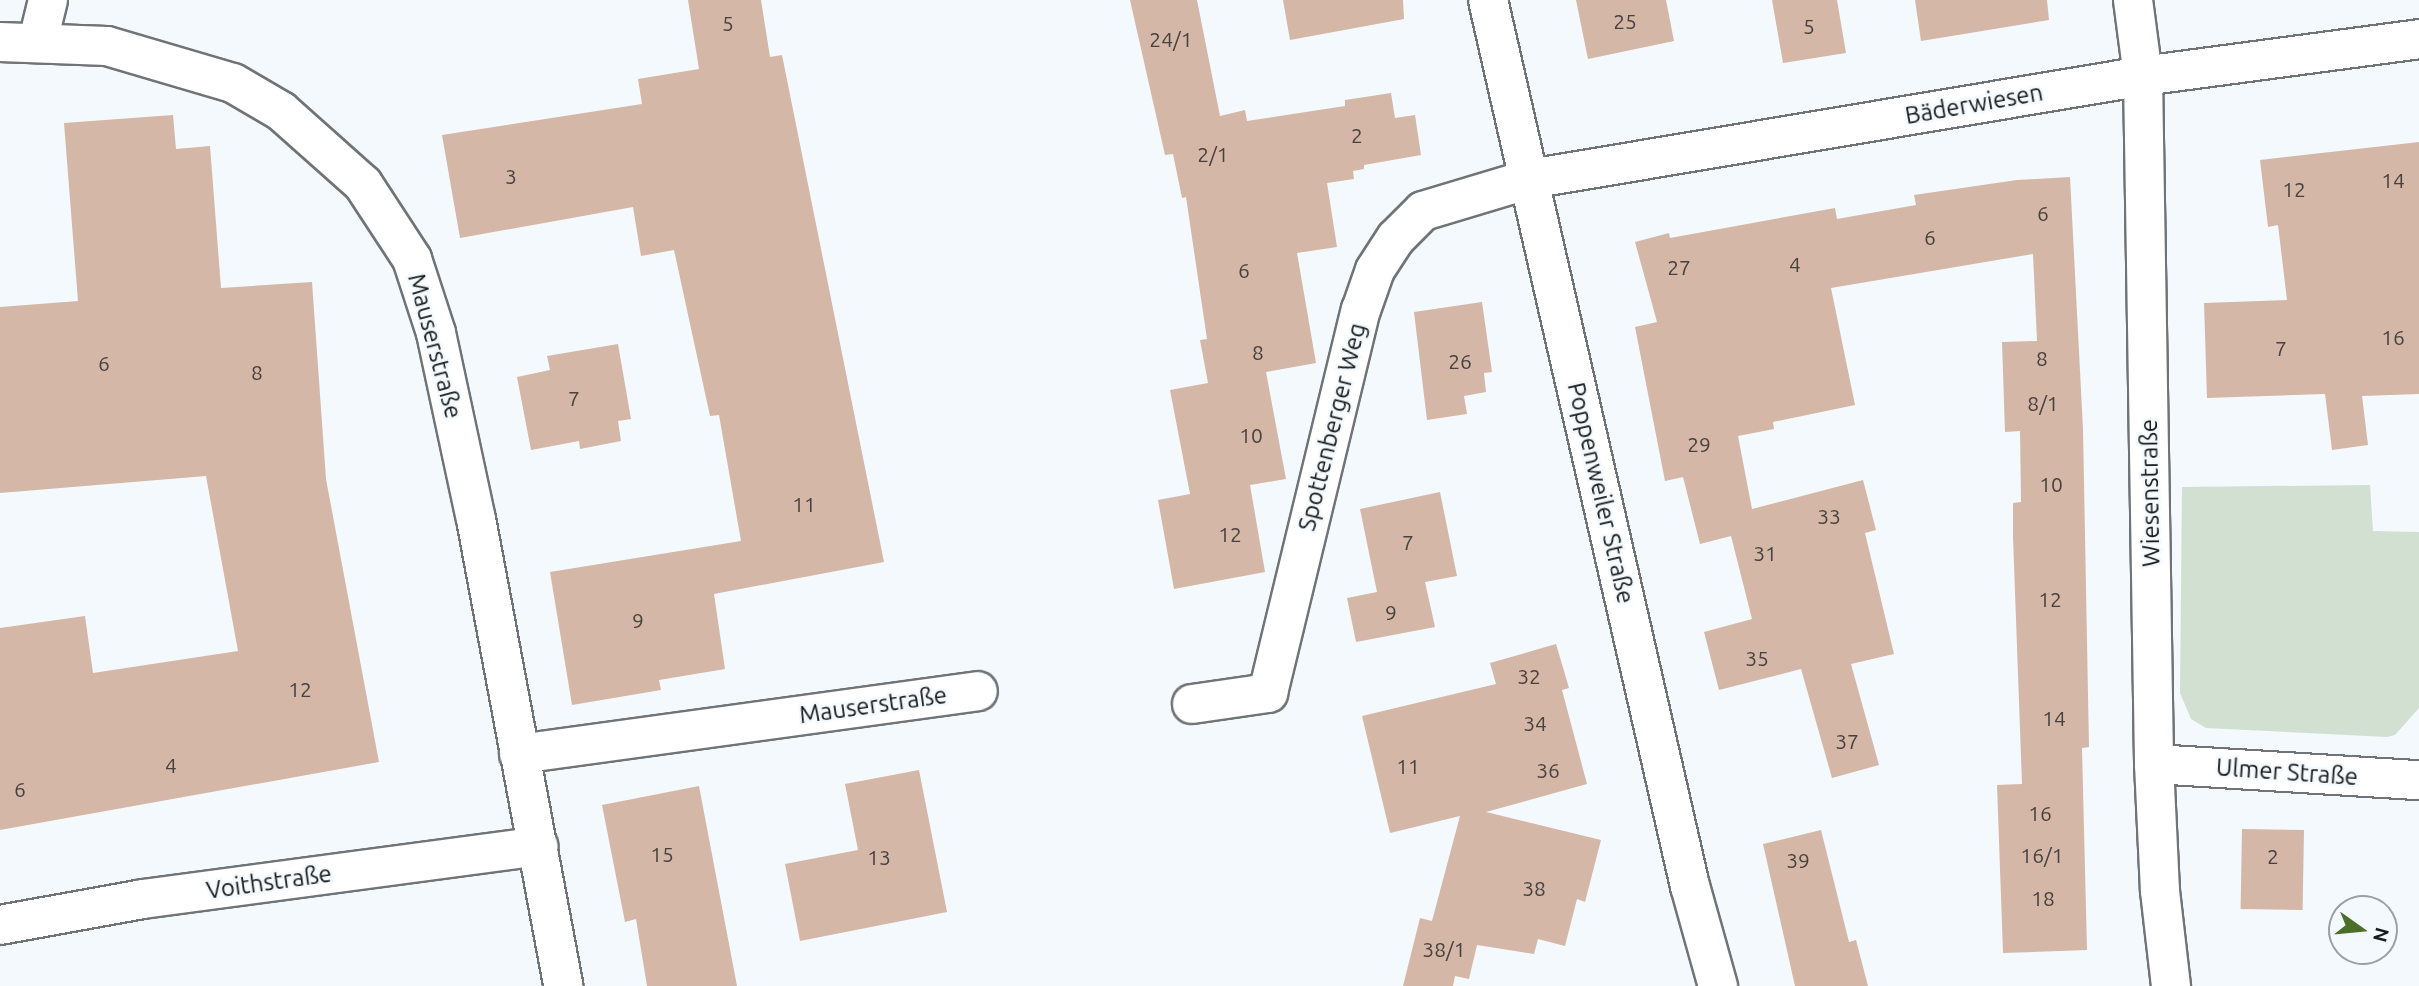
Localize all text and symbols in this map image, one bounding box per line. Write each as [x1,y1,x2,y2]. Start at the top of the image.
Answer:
house number: 25 [1613,8,1637,34]
house number: 5 [722,10,734,36]
house number: 5 [1803,13,1815,39]
house number: 24/1 [1149,26,1193,52]
street label: Bäderwiesen [1903,78,2045,130]
house number: 2 [1351,122,1363,148]
house number: 2/1 [1197,141,1229,167]
house number: 3 [505,163,517,189]
house number: 14 [2381,167,2405,193]
house number: 12 [2282,176,2306,202]
house number: 6 [2037,200,2049,226]
house number: 6 [1924,224,1936,250]
house number: 4 [1789,251,1801,277]
house number: 27 [1667,254,1691,280]
house number: 6 [1238,257,1250,283]
street label: Mauserstraße [402,270,468,422]
street label: Spottenberger Weg [1292,320,1372,534]
house number: 16 [2381,324,2405,350]
house number: 7 [2275,335,2287,361]
house number: 8 [1252,339,1264,365]
house number: 8 [2036,345,2048,371]
house number: 26 [1448,348,1472,374]
house number: 6 [98,350,110,376]
house number: 8 [251,359,263,385]
street label: Poppenweiler Straße [1562,380,1640,606]
house number: 7 [568,385,580,411]
house number: 8/1 [2027,390,2059,416]
street label: Wiesenstraße [2134,419,2166,567]
house number: 10 [1239,422,1263,448]
house number: 29 [1687,431,1711,457]
house number: 10 [2039,471,2063,497]
house number: 11 [792,491,816,517]
house number: 33 [1817,503,1841,529]
house number: 12 [1218,521,1242,547]
house number: 7 [1402,529,1414,555]
house number: 31 [1753,540,1777,566]
house number: 12 [2038,586,2062,612]
house number: 9 [1385,599,1397,625]
house number: 9 [632,607,644,633]
house number: 35 [1745,645,1769,671]
house number: 32 [1517,663,1541,689]
house number: 12 [288,676,312,702]
street label: Mauserstraße [797,680,949,730]
house number: 14 [2042,705,2066,731]
house number: 34 [1523,710,1547,736]
house number: 37 [1835,728,1859,754]
house number: 4 [165,752,177,778]
house number: 11 [1396,753,1420,779]
street label: Ulmer Straße [2215,753,2359,791]
house number: 36 [1536,757,1560,783]
house number: 6 [14,776,26,802]
house number: 16 [2028,800,2052,826]
house number: 15 [650,841,674,867]
house number: 16/1 [2020,842,2064,868]
house number: 2 [2267,843,2279,869]
house number: 13 [867,844,891,870]
house number: 39 [1786,847,1810,873]
street label: Voithstraße [204,859,334,905]
house number: 38 [1522,875,1546,901]
house number: 18 [2031,885,2055,911]
north arrow [2328,895,2398,965]
text: N [2369,925,2394,945]
house number: 38/1 [1422,936,1466,962]

